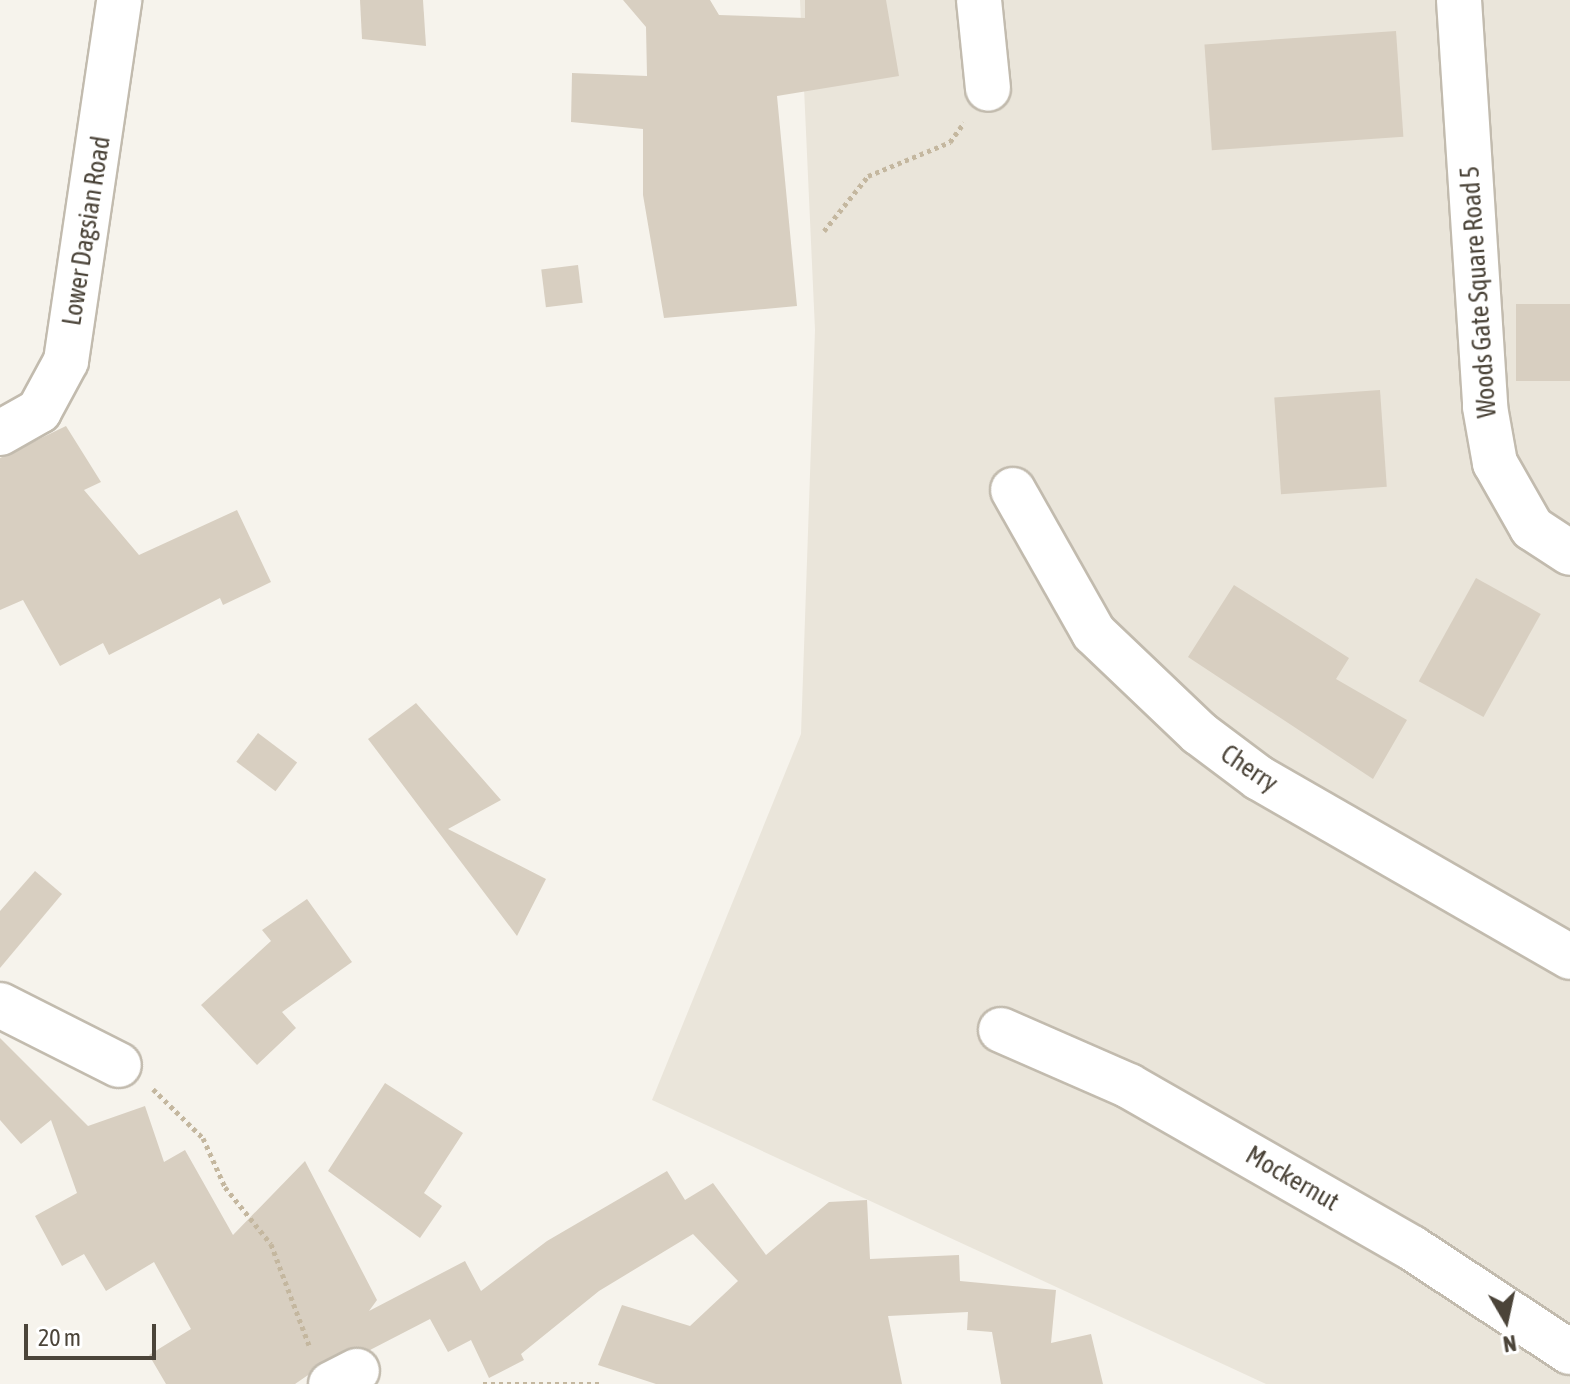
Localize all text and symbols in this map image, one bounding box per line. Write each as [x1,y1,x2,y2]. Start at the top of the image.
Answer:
street label: Lower Dagsian Road [57,134,117,328]
street label: Woods Gate Square Road 5 [1455,165,1503,419]
street label: Cherry [1215,739,1283,799]
street label: Mockernut [1240,1140,1344,1218]
north arrow [1466,1280,1546,1360]
scale bar [28,1308,160,1358]
text: 20 m [38,1324,81,1351]
text: N [1501,1330,1518,1358]

